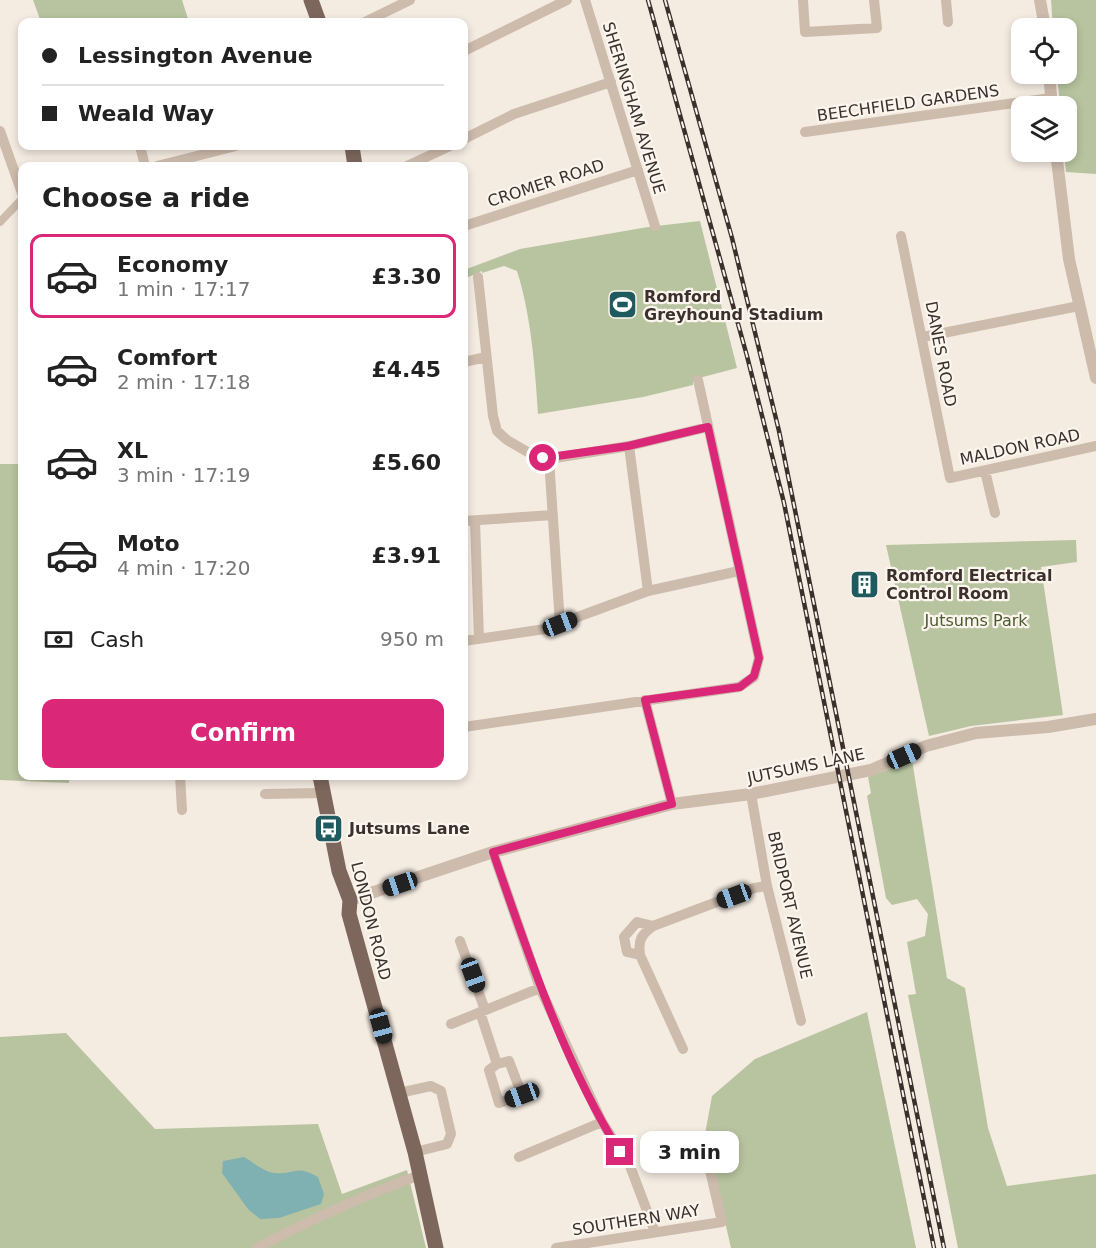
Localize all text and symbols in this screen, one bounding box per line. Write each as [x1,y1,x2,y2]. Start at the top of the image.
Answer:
map controls [1011,18,1077,162]
button: locate [1011,18,1077,84]
street label: SHERINGHAM AVENUE [599,20,669,196]
text: Lessington Avenue [78,43,313,68]
street label: BEECHFIELD GARDENS [816,81,1000,125]
button: layers [1011,96,1077,162]
text: Weald Way [78,101,214,126]
street label: CROMER ROAD [485,155,607,211]
text: Choose a ride [42,182,250,213]
icon: car [45,249,99,303]
text: Economy [117,252,228,277]
text: £3.30 [371,264,441,289]
text: 1 min · 17:17 [117,277,251,301]
place label: Romford Greyhound Stadium [644,287,823,324]
sports icon: Romford Greyhound Stadium [607,289,639,321]
street label: DANES ROAD [921,300,961,408]
icon: car [45,342,99,396]
text: Comfort [117,345,217,370]
text: £4.45 [371,357,441,382]
text: 2 min · 17:18 [117,370,251,394]
street label: MALDON ROAD [958,425,1082,469]
icon: car [45,435,99,489]
text: XL [117,438,148,463]
route start [529,444,556,471]
text: £5.60 [371,450,441,475]
text: 3 min · 17:19 [117,463,251,487]
icon: car [45,528,99,582]
text: Moto [117,531,180,556]
text: £3.91 [371,543,441,568]
text: 4 min · 17:20 [117,556,251,580]
place label: Romford Electrical Control Room [886,566,1052,603]
building icon: Romford Electrical Control Room [849,568,881,600]
car [540,609,580,639]
park label: Jutsums Park [923,611,1028,630]
icon: cash [42,623,75,656]
text: Cash [90,627,144,652]
text: 950 m [380,627,444,651]
button: Confirm [42,699,444,768]
car [884,740,924,772]
street label: JUTSUMS LANE [745,744,866,788]
bus stop icon: Jutsums Lane [312,812,344,844]
place label: Jutsums Lane [348,819,470,838]
street label: BRIDPORT AVENUE [764,829,816,981]
street label: LONDON ROAD [347,860,395,982]
car [380,870,420,898]
car [714,881,754,911]
car [458,955,488,995]
car [368,1006,394,1046]
car [502,1080,542,1110]
callout: 3 min [641,1131,740,1173]
route end [606,1138,633,1165]
text: 3 min [658,1140,721,1164]
street label: SOUTHERN WAY [571,1200,701,1239]

